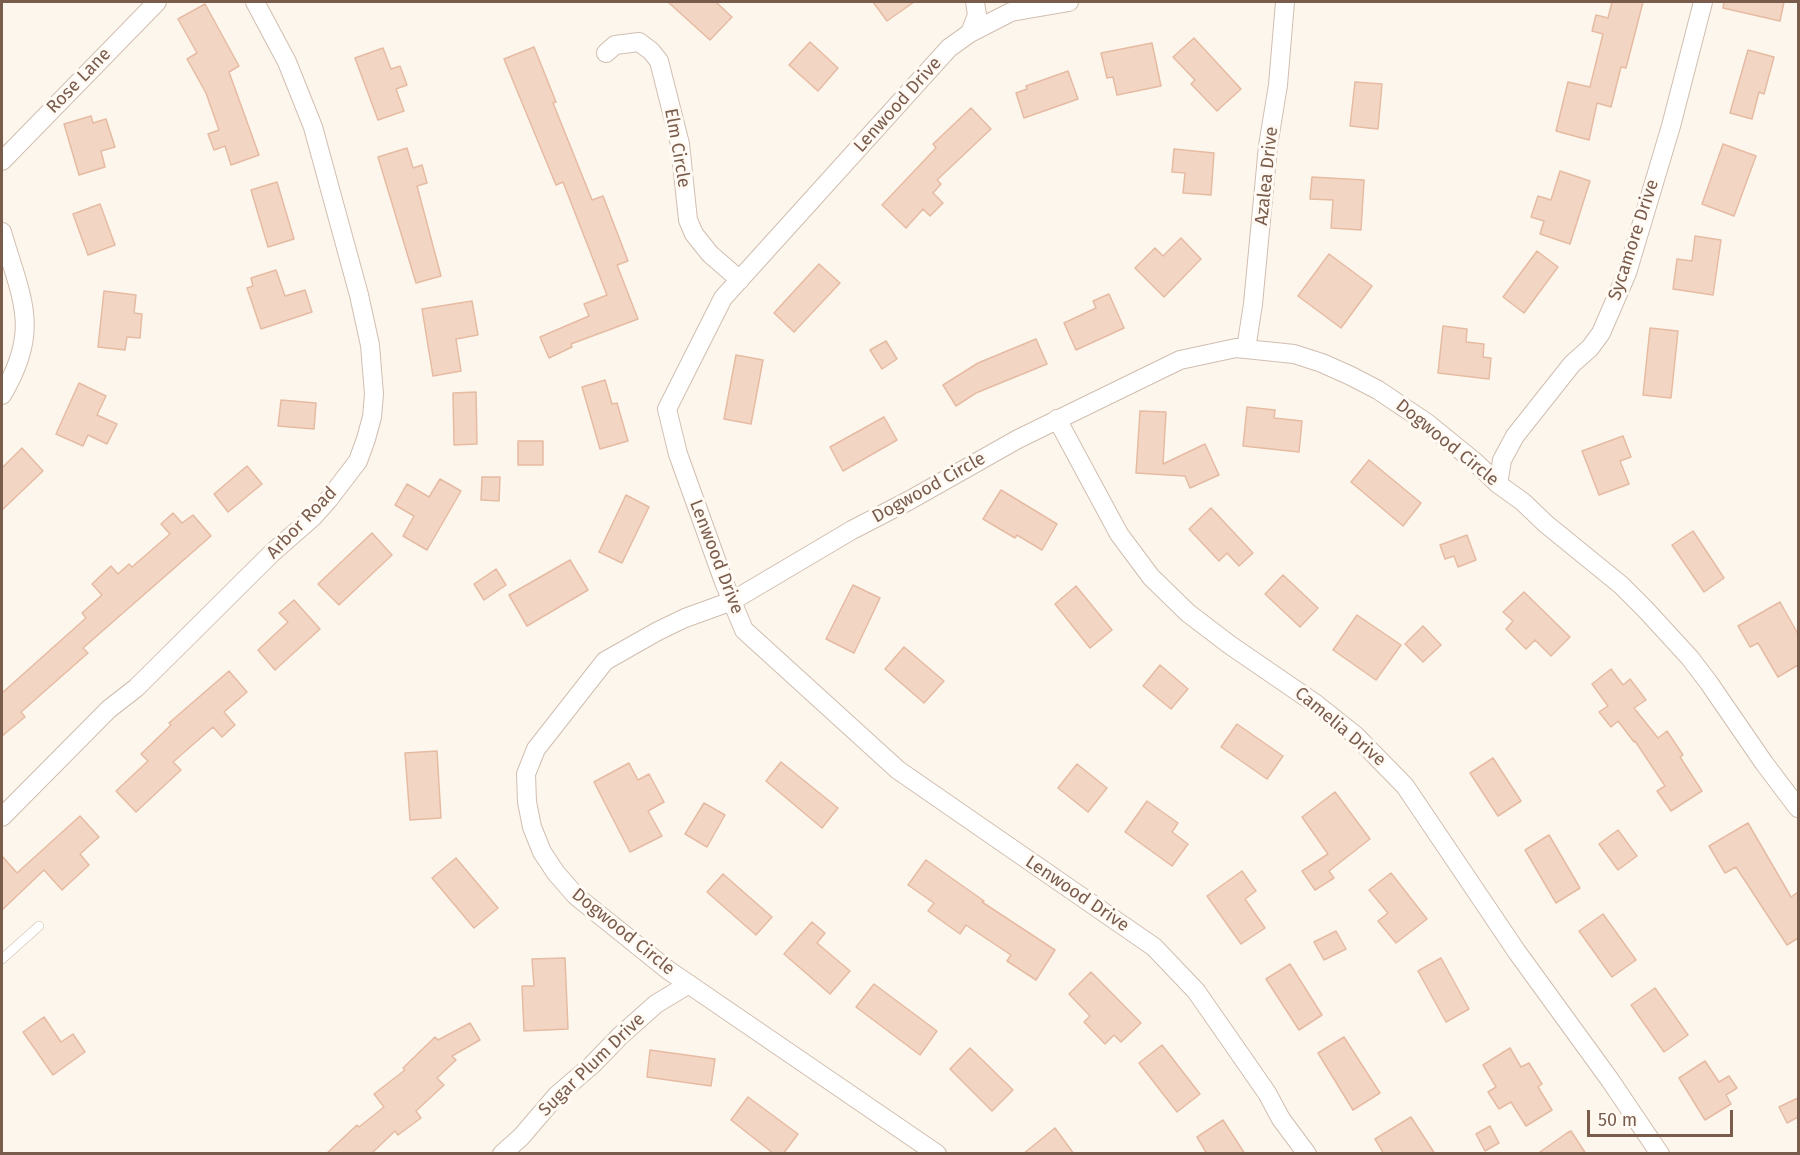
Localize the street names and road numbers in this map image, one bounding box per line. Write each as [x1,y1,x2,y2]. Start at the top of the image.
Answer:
street label: Rose Lane [42,44,116,118]
street label: Lenwood Drive [850,53,946,157]
street label: Elm Circle [659,107,695,189]
street label: Azalea Drive [1251,126,1283,226]
street label: Sycamore Drive [1604,177,1664,303]
street label: Dogwood Circle [1391,395,1503,491]
street label: Dogwood Circle [869,448,989,528]
street label: Arbor Road [262,483,342,563]
street label: Lenwood Drive [684,497,748,617]
street label: Camelia Drive [1290,683,1390,771]
street label: Lenwood Drive [1021,851,1133,937]
street label: Dogwood Circle [567,884,679,980]
street label: Sugar Plum Drive [534,1009,650,1121]

